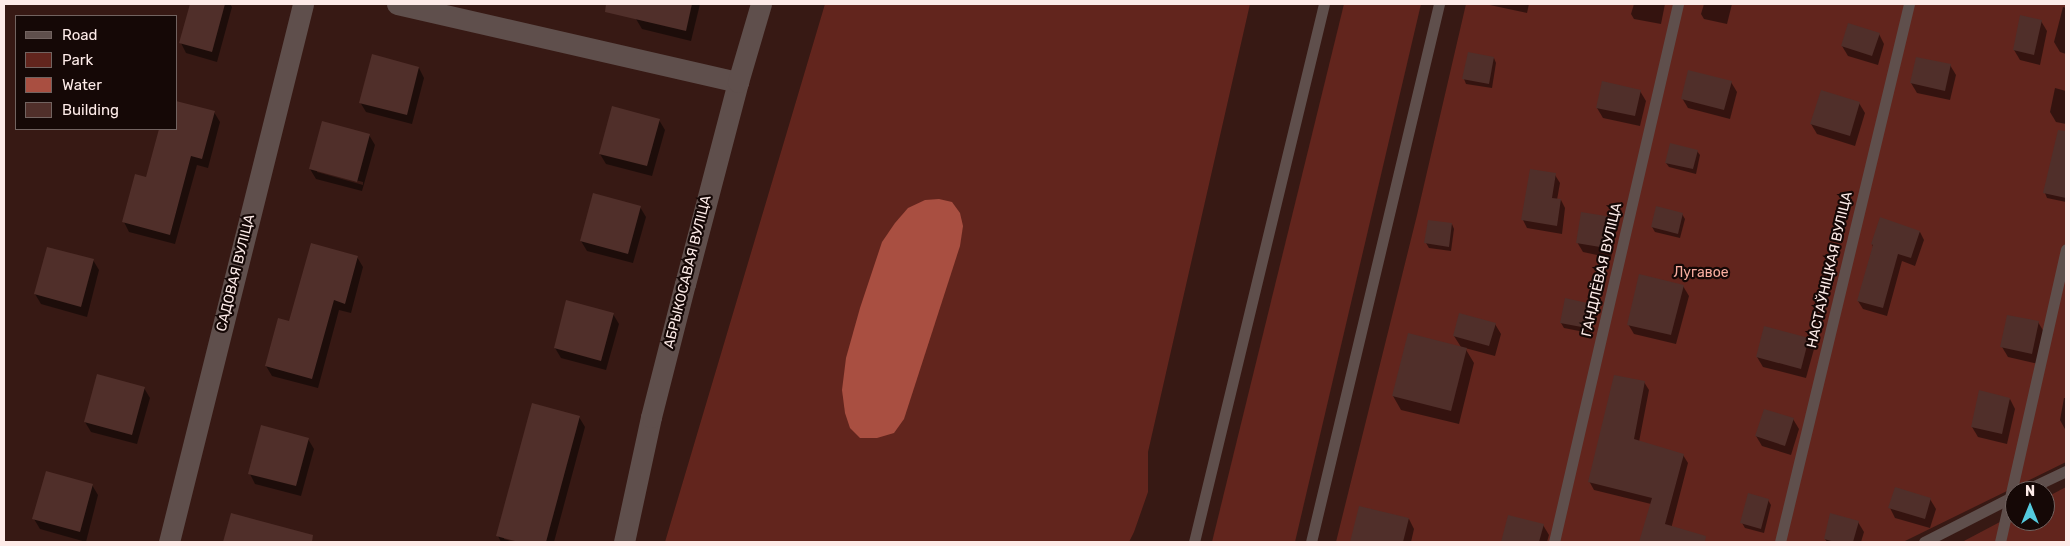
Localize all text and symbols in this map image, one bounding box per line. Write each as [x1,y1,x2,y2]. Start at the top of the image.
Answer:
legend [15,15,178,130]
text: Road [62,26,98,44]
text: Park [62,51,93,69]
text: Water [62,76,102,94]
text: Building [62,101,119,119]
street label: НАСТАЎНІЦКАЯ ВУЛІЦА [1804,190,1856,350]
street label: АБРЫКОСАВАЯ ВУЛІЦА [661,194,715,350]
street label: ГАНДЛЁВАЯ ВУЛІЦА [1578,201,1626,339]
street label: САДОВАЯ ВУЛІЦА [213,213,259,333]
park label: Лугавое [1673,265,1729,281]
north arrow [2005,481,2055,531]
text: N [2025,483,2035,500]

